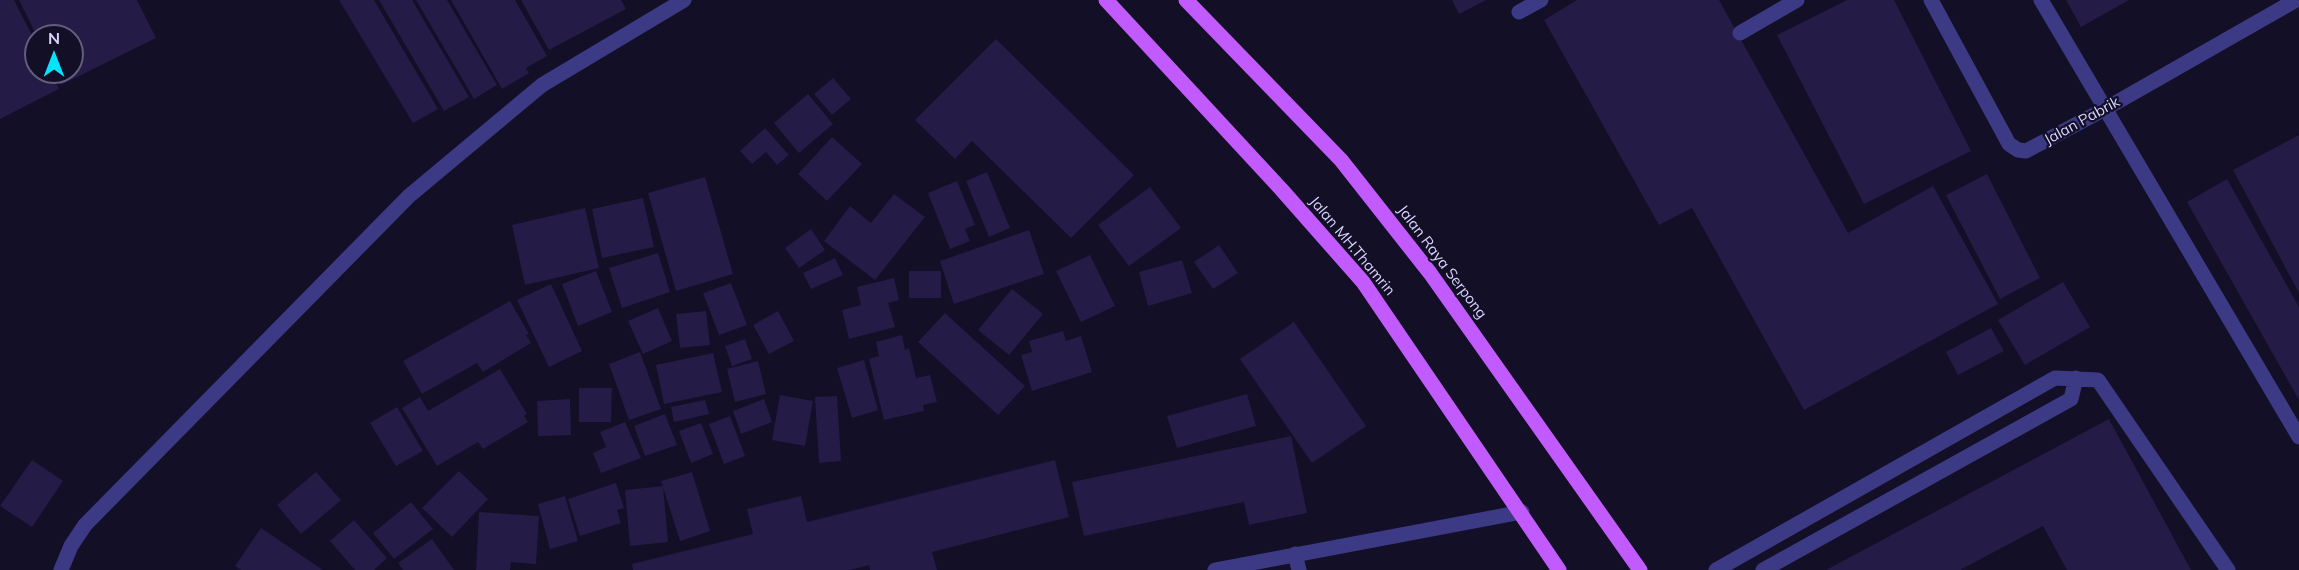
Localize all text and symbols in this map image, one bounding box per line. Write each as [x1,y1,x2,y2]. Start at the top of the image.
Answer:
north arrow [24,24,84,84]
text: N [48,28,60,48]
street label: Jalan Pabrik [2041,93,2123,149]
street label: Jalan MH.Thamrin [1305,193,1399,299]
street label: Jalan Raya Serpong [1393,202,1491,322]

